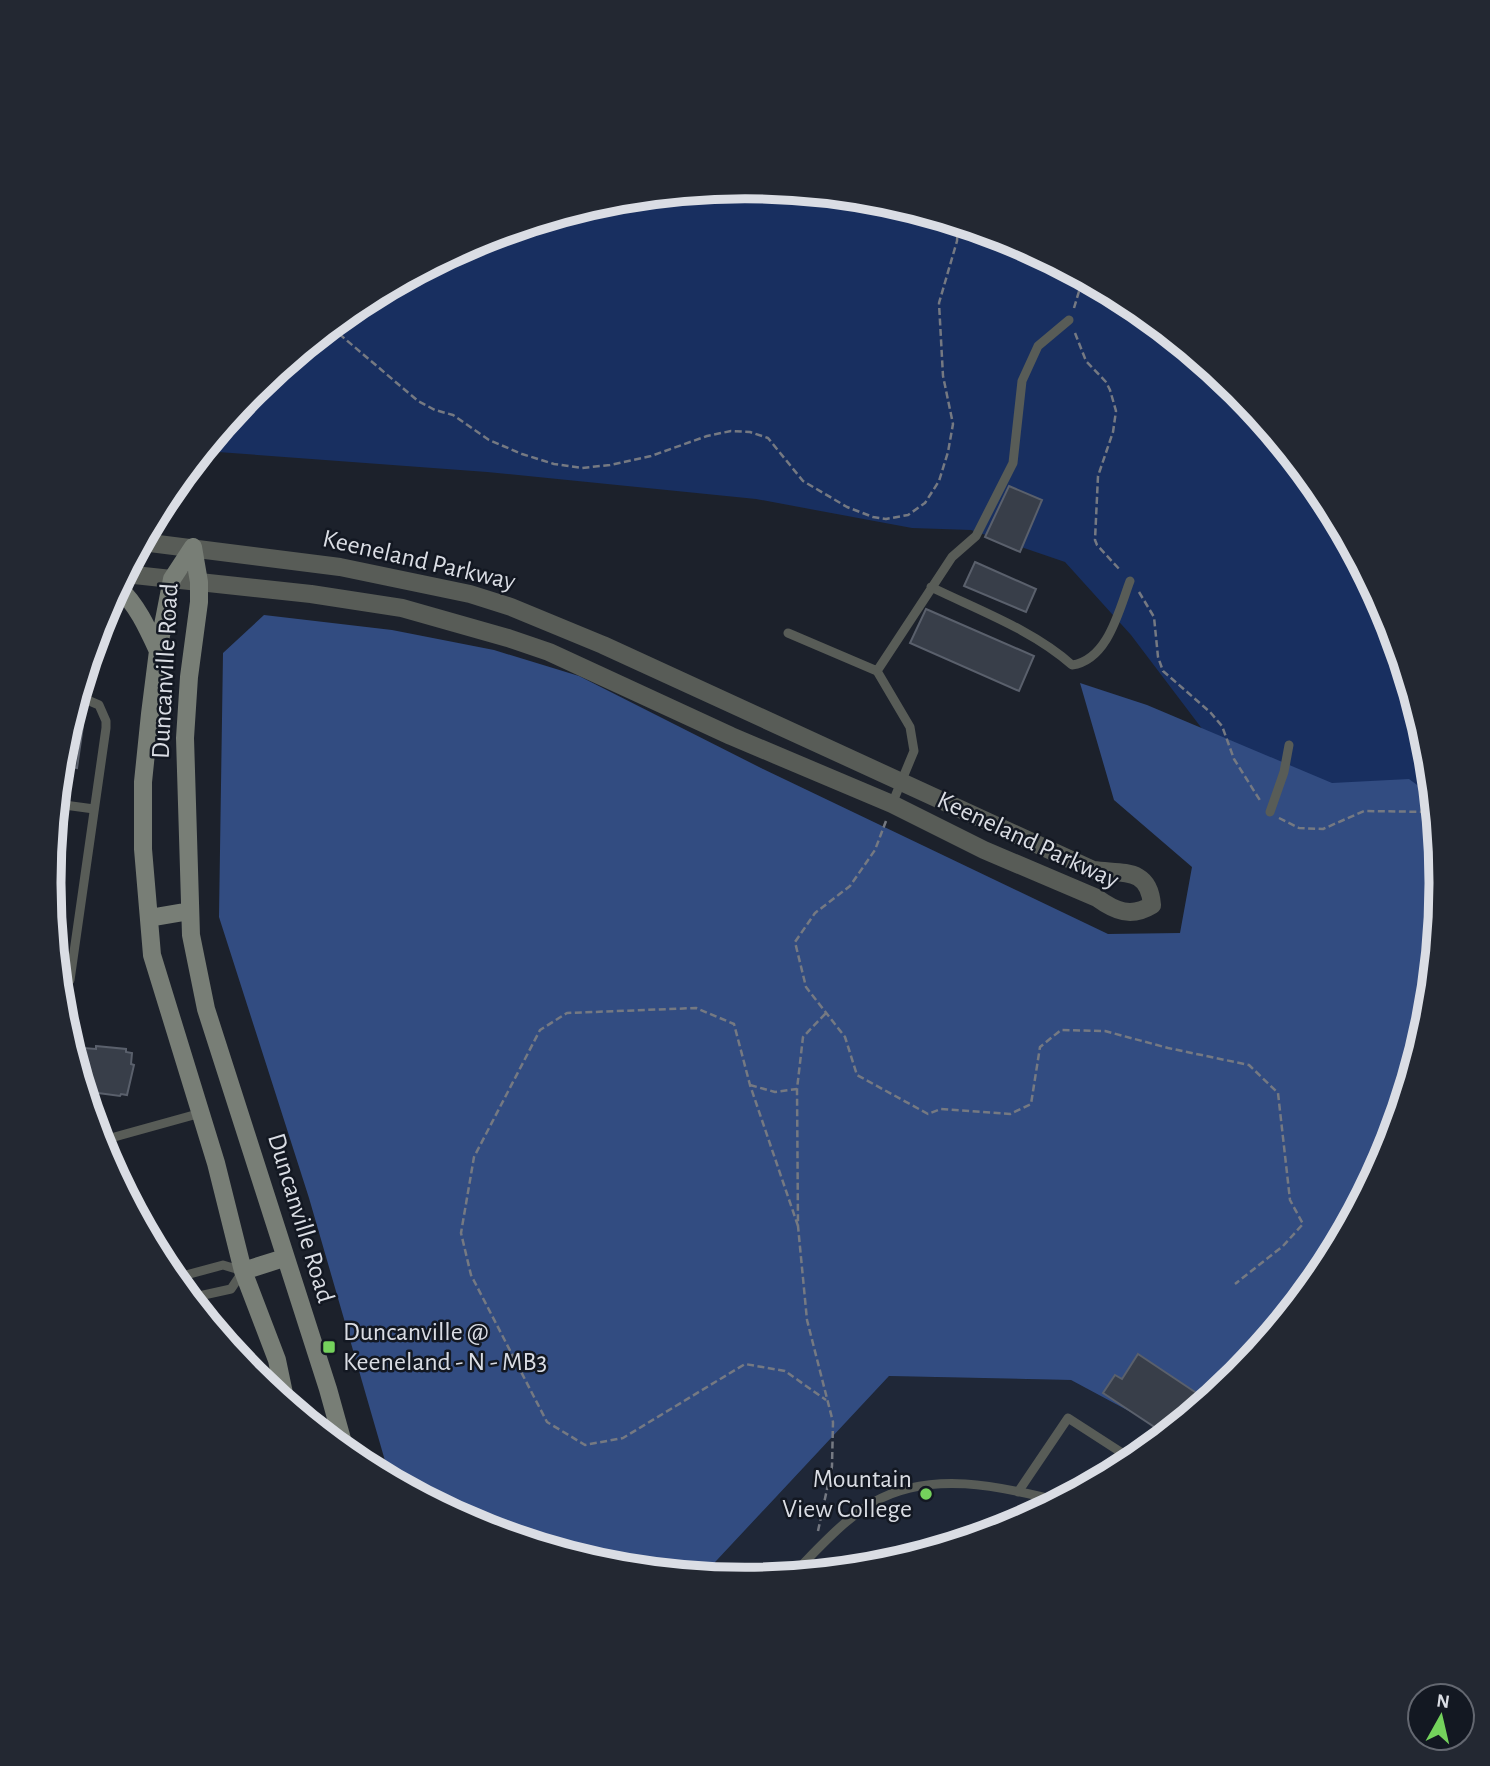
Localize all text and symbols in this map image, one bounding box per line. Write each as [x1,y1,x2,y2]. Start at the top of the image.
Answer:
street label: Keeneland Parkway [320,525,518,595]
street label: Duncanville Road [147,583,183,759]
street label: Keeneland Parkway [933,787,1123,893]
street label: Duncanville Road [263,1130,339,1306]
place label: Duncanville @ Keeneland - N - MB3 [343,1319,547,1375]
marker: Duncanville @ Keeneland - N - MB3 [321,1339,337,1355]
place label: Mountain View College [782,1466,912,1522]
marker: Mountain View College [918,1486,934,1502]
north arrow [1406,1682,1476,1752]
text: N [1435,1691,1451,1712]

